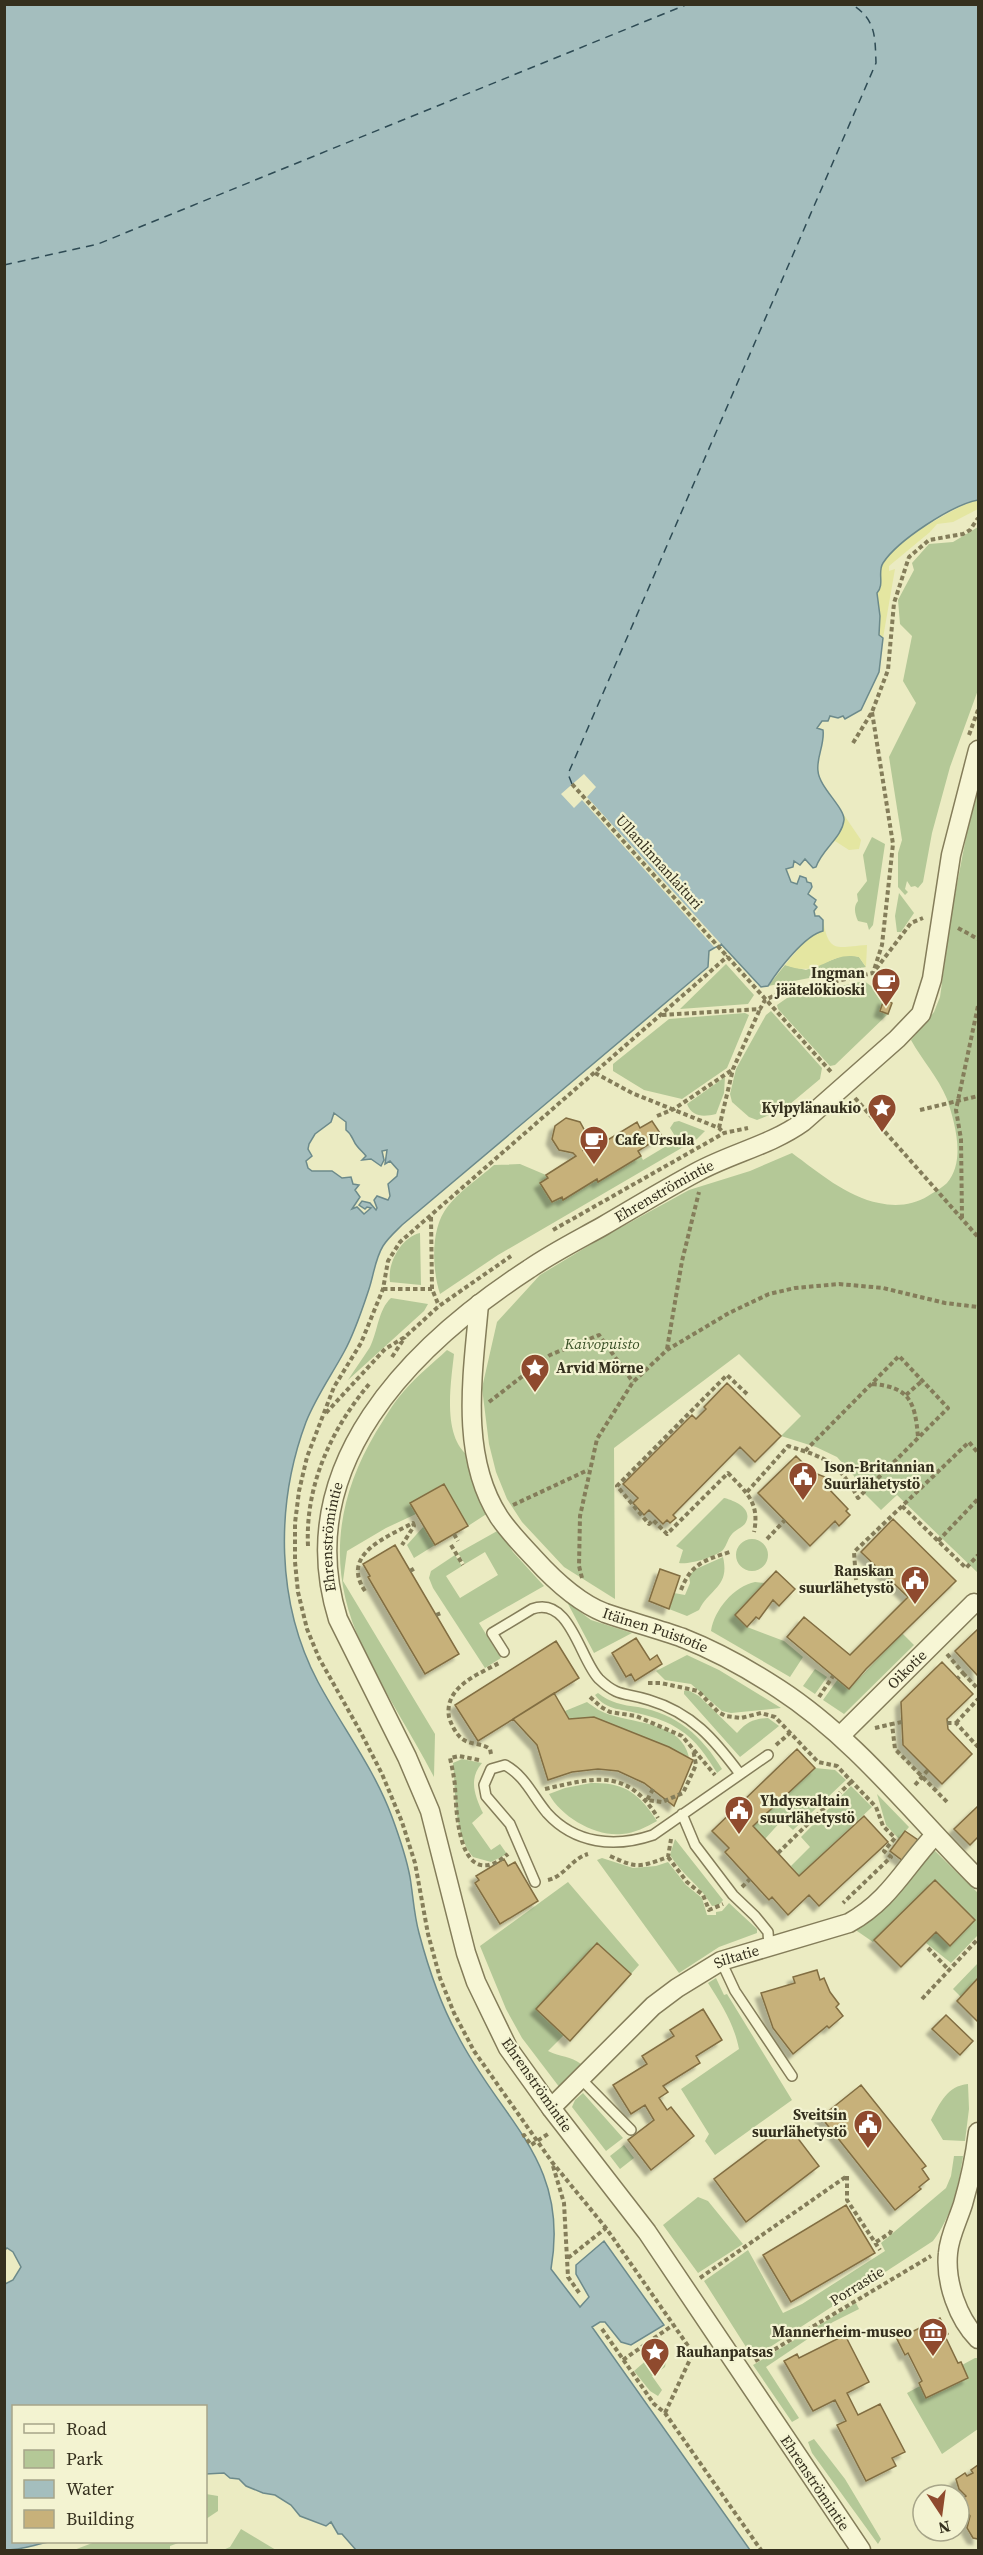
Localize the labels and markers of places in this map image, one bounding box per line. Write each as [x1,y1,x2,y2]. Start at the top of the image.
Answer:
place label: Ingman jäätelökioski [774,962,865,1000]
cafe icon: Ingman jäätelökioski [870,966,902,1008]
place icon: Kylpylänaukio [866,1092,898,1134]
place label: Kylpylänaukio [761,1097,862,1118]
cafe icon: Cafe Ursula [578,1124,610,1166]
place label: Cafe Ursula [615,1129,695,1150]
place icon: Arvid Mörne [519,1352,551,1394]
place label: Arvid Mörne [556,1357,644,1378]
place label: Ison-Britannian Suurlähetystö [824,1456,934,1494]
public building icon: Ison-Britannian Suurlähetystö [787,1460,819,1502]
place label: Ranskan suurlähetystö [799,1560,895,1598]
public building icon: Ranskan suurlähetystö [899,1564,931,1606]
place label: Yhdysvaltain suurlähetystö [760,1790,856,1828]
public building icon: Yhdysvaltain suurlähetystö [723,1794,755,1836]
place label: Sveitsin suurlähetystö [752,2104,848,2142]
public building icon: Sveitsin suurlähetystö [852,2108,884,2150]
museum icon: Mannerheim-museo [917,2316,949,2358]
place label: Mannerheim-museo [772,2321,913,2342]
place icon: Rauhanpatsas [639,2336,671,2378]
place label: Rauhanpatsas [676,2341,773,2362]

